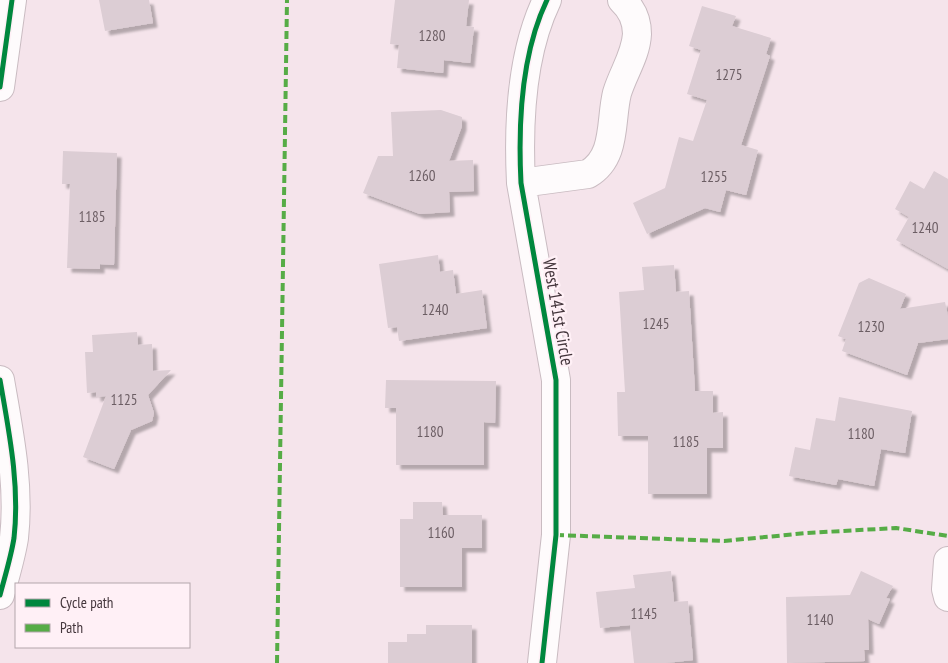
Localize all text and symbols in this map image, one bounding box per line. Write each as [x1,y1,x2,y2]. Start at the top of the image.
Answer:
house number: 1280 [418,26,446,45]
house number: 1275 [715,65,743,84]
house number: 1260 [408,166,436,185]
house number: 1255 [700,167,728,186]
house number: 1185 [78,207,106,226]
house number: 1240 [911,218,939,237]
street label: West 141st Circle [538,257,579,367]
house number: 1240 [421,300,449,319]
house number: 1245 [642,314,670,333]
house number: 1230 [857,317,885,336]
house number: 1125 [110,390,138,409]
house number: 1180 [416,422,444,441]
house number: 1180 [847,424,875,443]
house number: 1185 [672,432,700,451]
house number: 1160 [427,523,455,542]
legend [15,583,190,648]
text: Cycle path [60,593,113,612]
house number: 1145 [630,604,658,623]
house number: 1140 [806,610,834,629]
text: Path [60,618,83,637]

